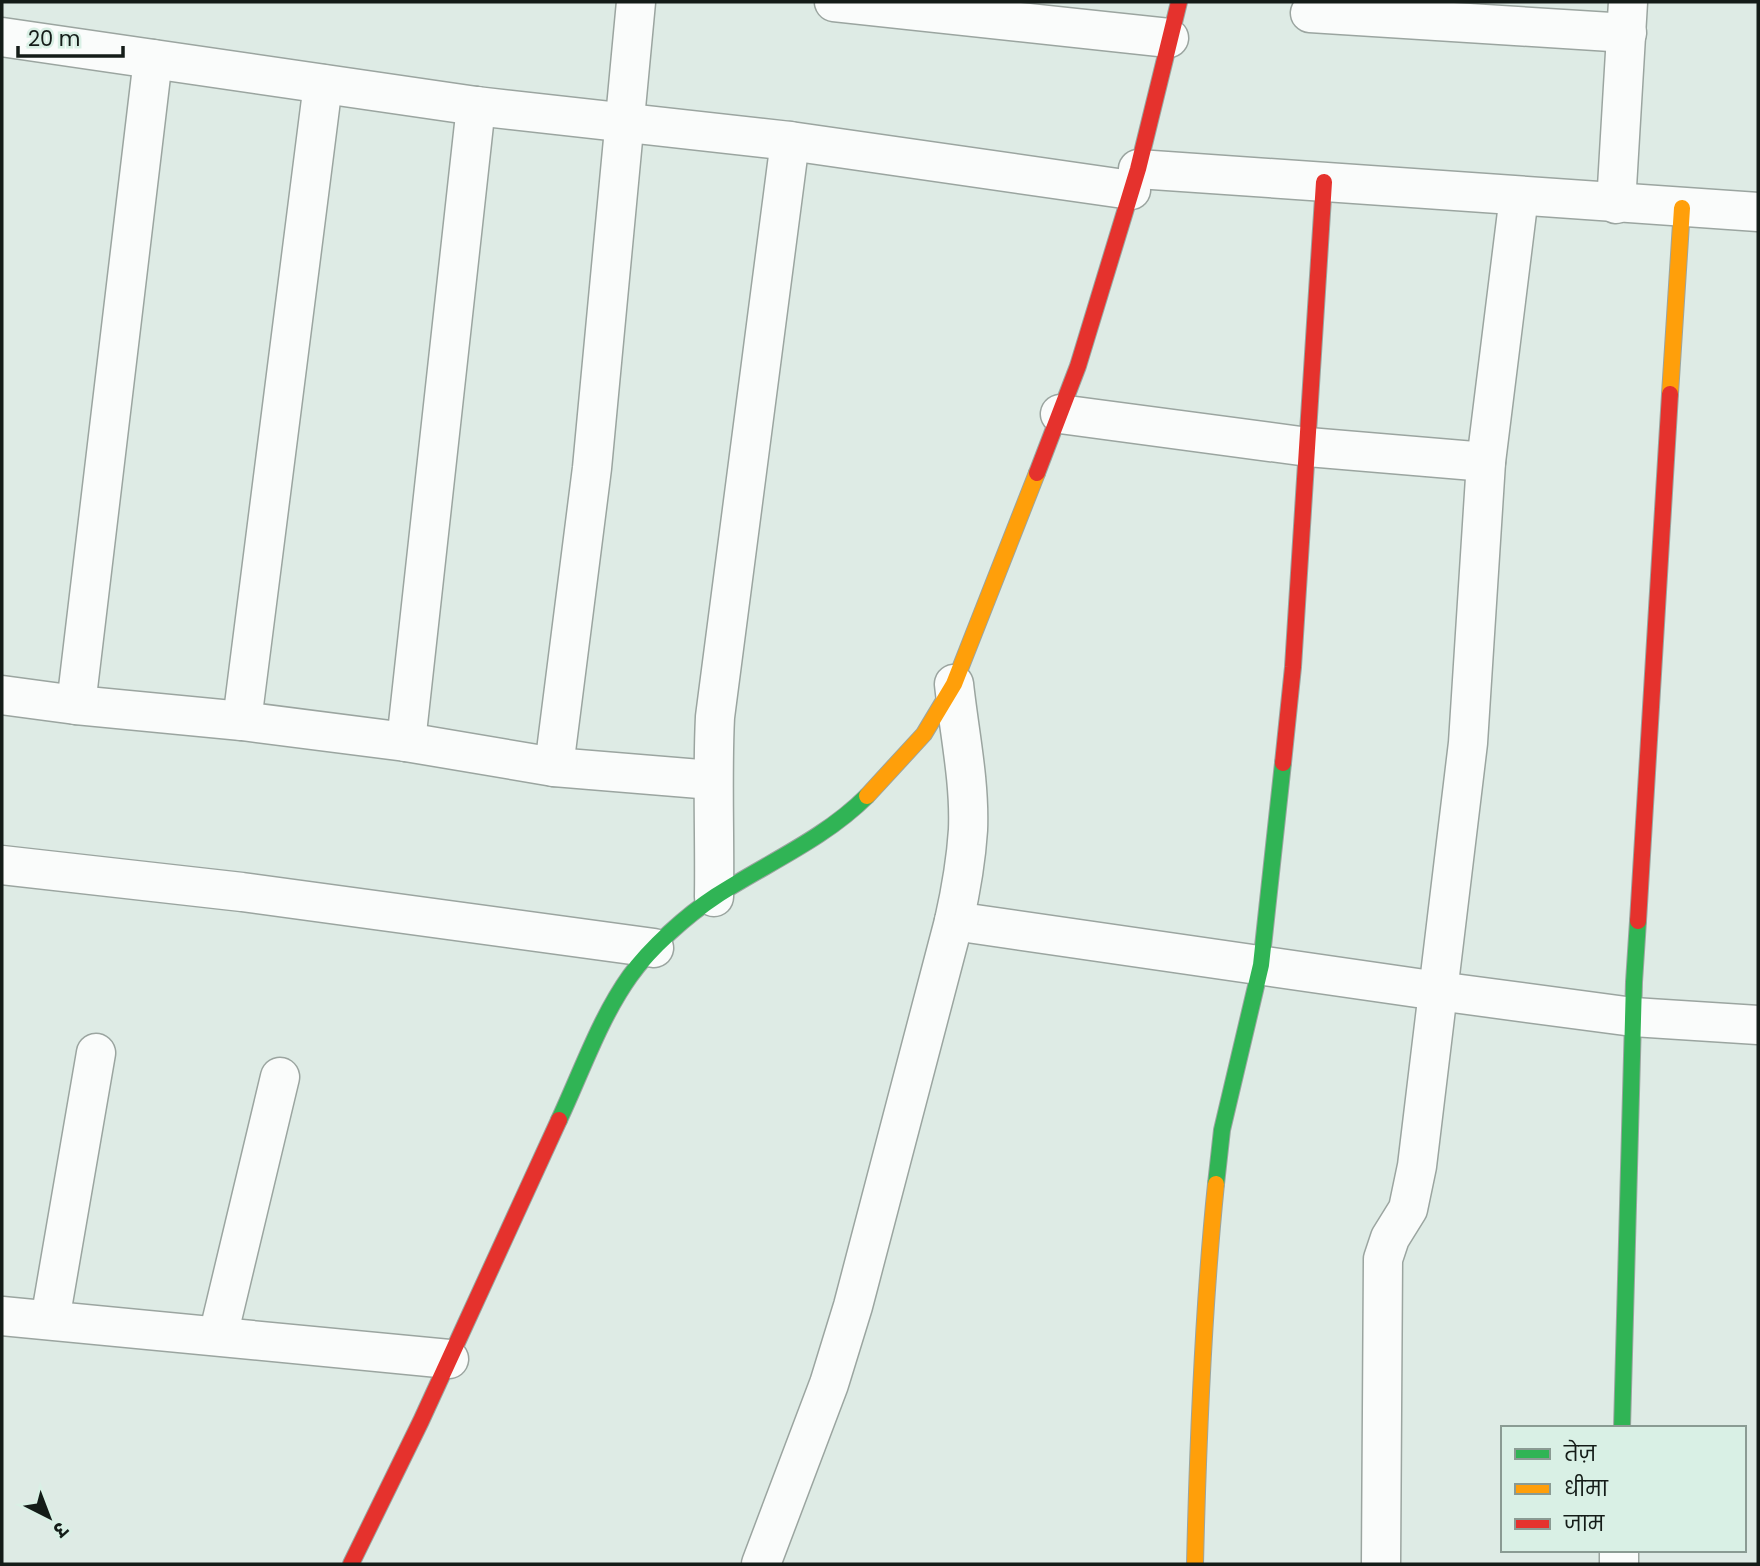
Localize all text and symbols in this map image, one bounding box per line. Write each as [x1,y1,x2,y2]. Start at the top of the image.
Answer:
scale bar [18,14,122,58]
text: 20 m [28,24,81,53]
legend [1501,1426,1746,1552]
text: तेज़ [1563,1439,1598,1468]
text: धीमा [1564,1474,1609,1503]
north arrow [14,1482,84,1552]
text: जाम [1563,1509,1606,1538]
text: उ [46,1515,74,1544]

